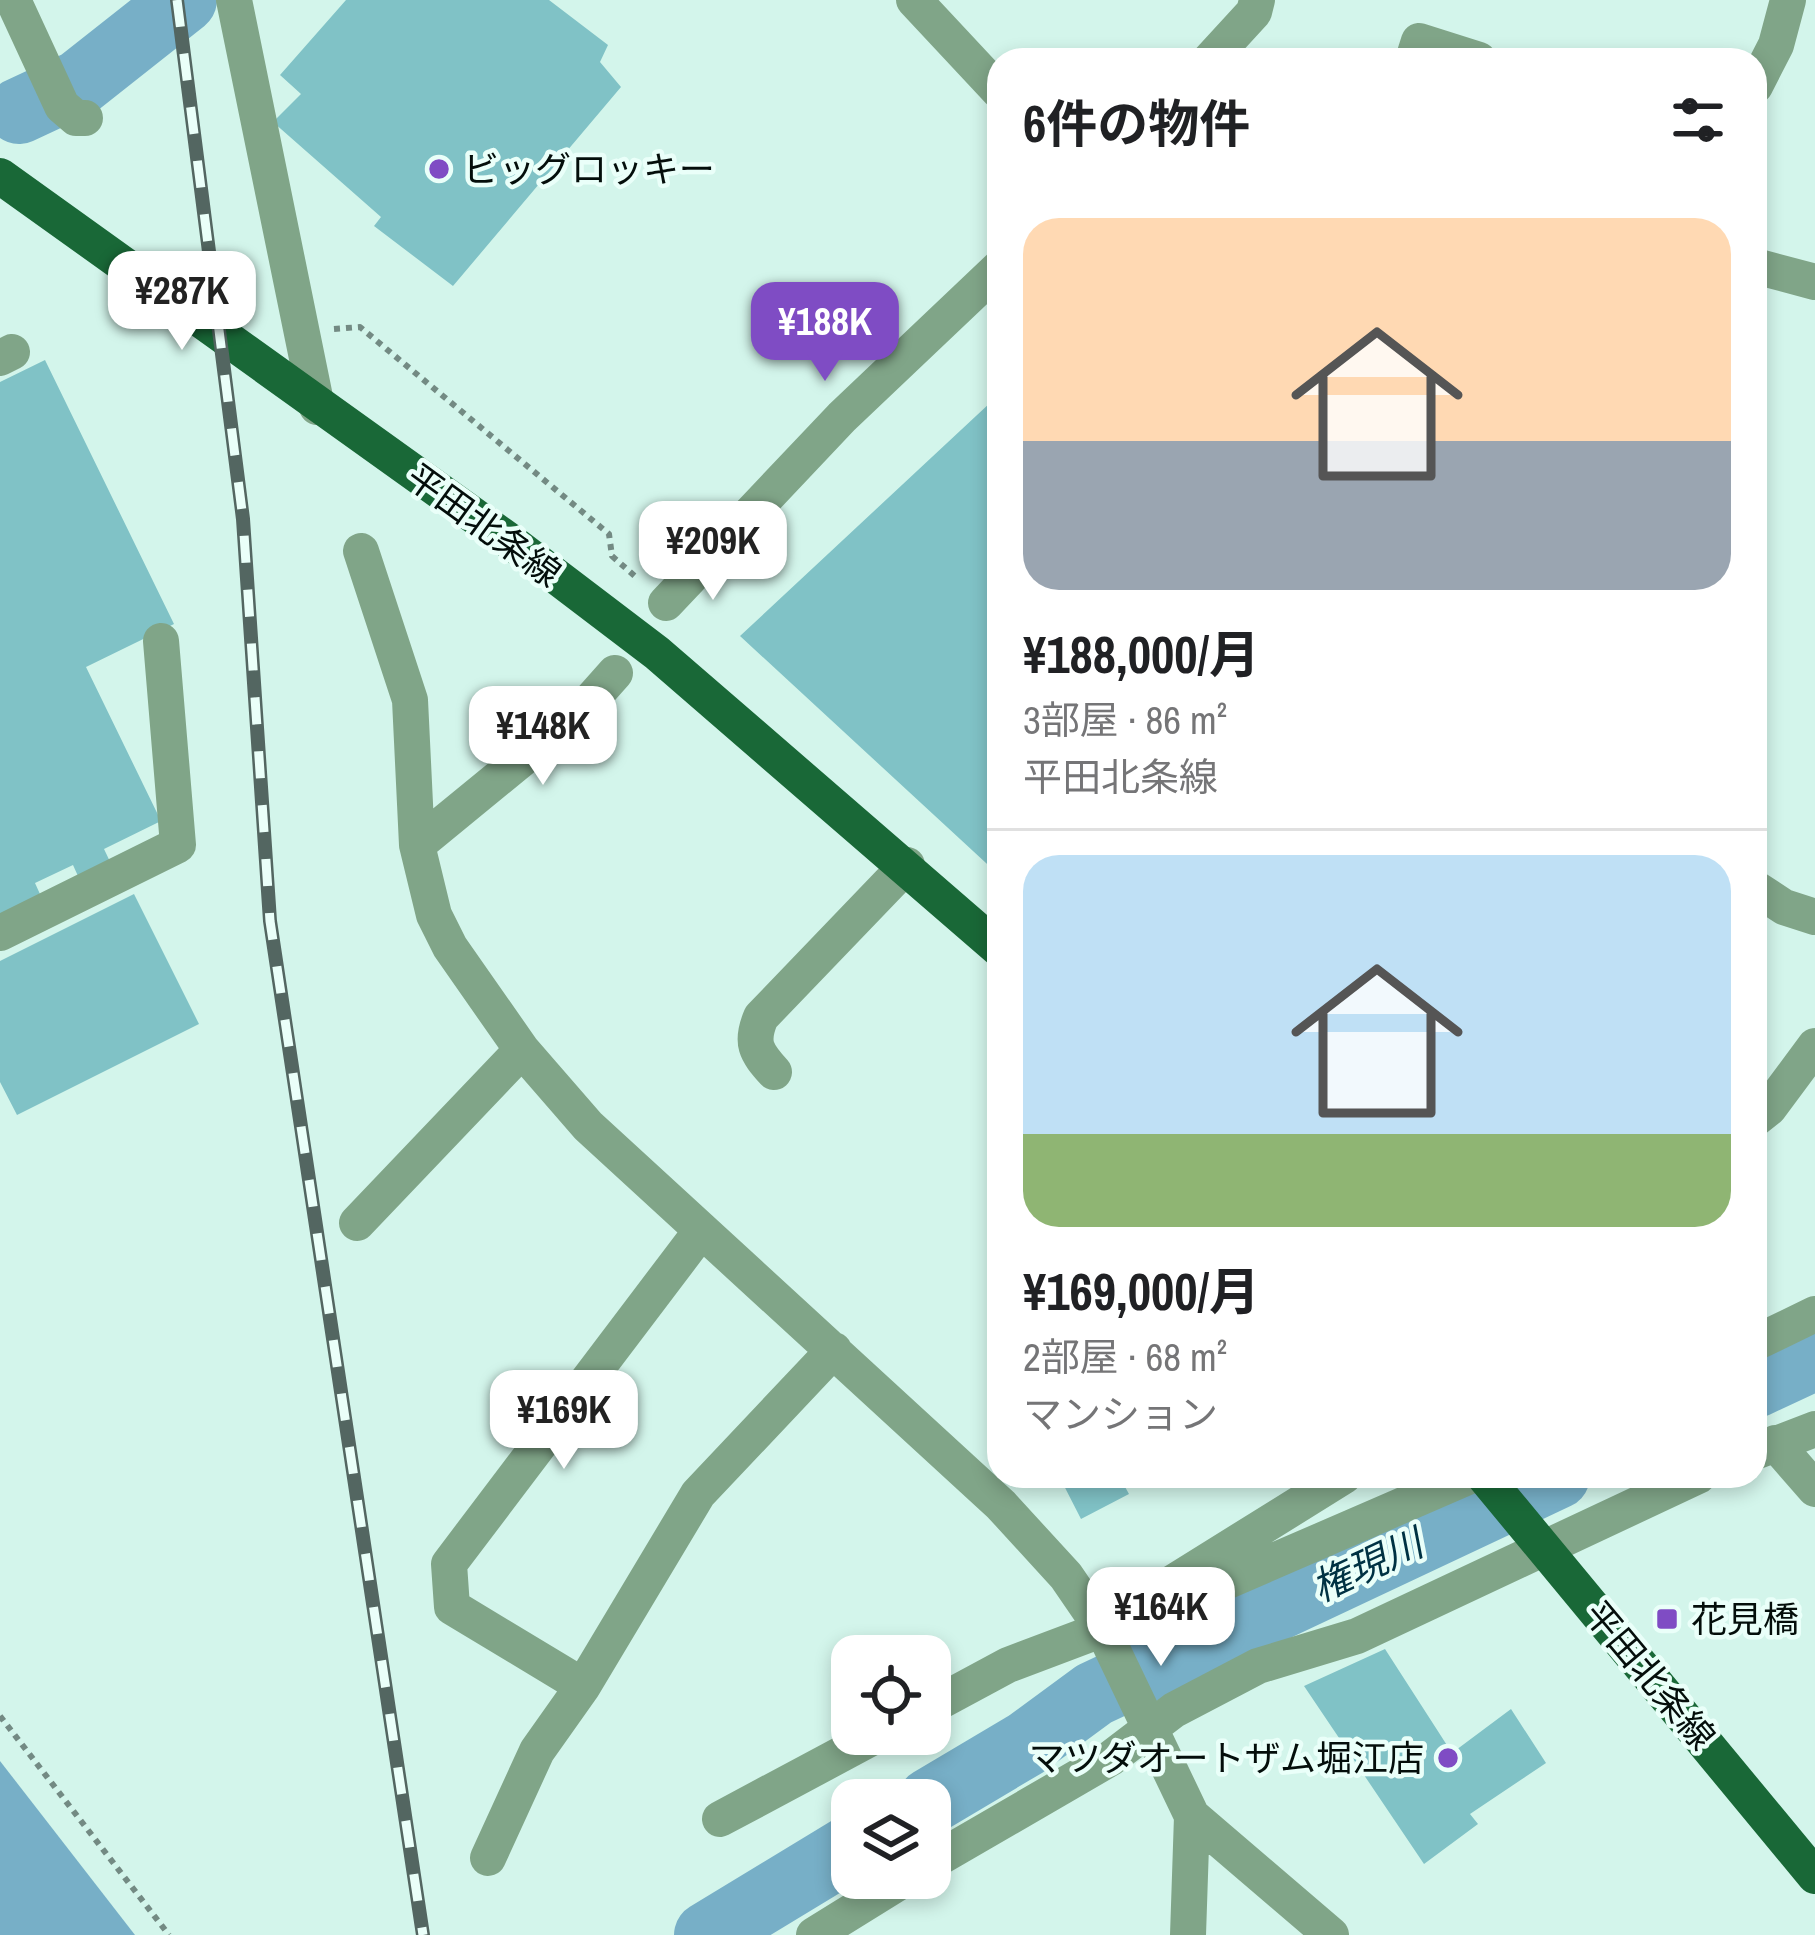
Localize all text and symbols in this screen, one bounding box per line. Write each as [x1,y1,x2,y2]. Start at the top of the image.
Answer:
icon: filters [1665,87,1731,153]
text: 6件の物件 [1023,89,1250,158]
place label: ビッグロッキー [463,145,715,193]
marker: ビッグロッキー [426,156,452,182]
pin: ¥287K [98,251,266,353]
text: ¥287K [135,264,229,316]
pin: ¥188K [741,282,909,384]
text: ¥188K [778,295,872,347]
icon: home [1269,296,1485,512]
street label: 平田北条線 [397,453,571,597]
pin: ¥209K [629,501,797,603]
text: ¥209K [666,514,760,566]
text: ¥188,000/月 [1023,620,1260,689]
pin: ¥148K [459,686,627,788]
text: 3部屋 · 86 m² [1023,694,1227,746]
text: ¥148K [496,699,590,751]
text: 平田北条線 [1023,751,1218,803]
icon: home [1269,933,1485,1149]
text: ¥169,000/月 [1023,1257,1260,1326]
text: 2部屋 · 68 m² [1023,1331,1227,1383]
pin: ¥169K [480,1370,648,1472]
text: ¥169K [517,1383,611,1435]
text: マンション [1023,1388,1218,1440]
water label: 権現川 [1303,1515,1435,1613]
pin: ¥164K [1077,1567,1245,1669]
text: ¥164K [1114,1580,1208,1632]
street label: 平田北条線 [1574,1591,1726,1759]
place label: 花見橋 [1691,1595,1799,1643]
marker: 花見橋 [1654,1606,1680,1632]
map controls [831,1635,951,1899]
button: locate [831,1635,951,1755]
place label: マツダオートザム堀江店 [1029,1734,1424,1782]
marker: マツダオートザム堀江店 [1435,1745,1461,1771]
button: layers [831,1779,951,1899]

